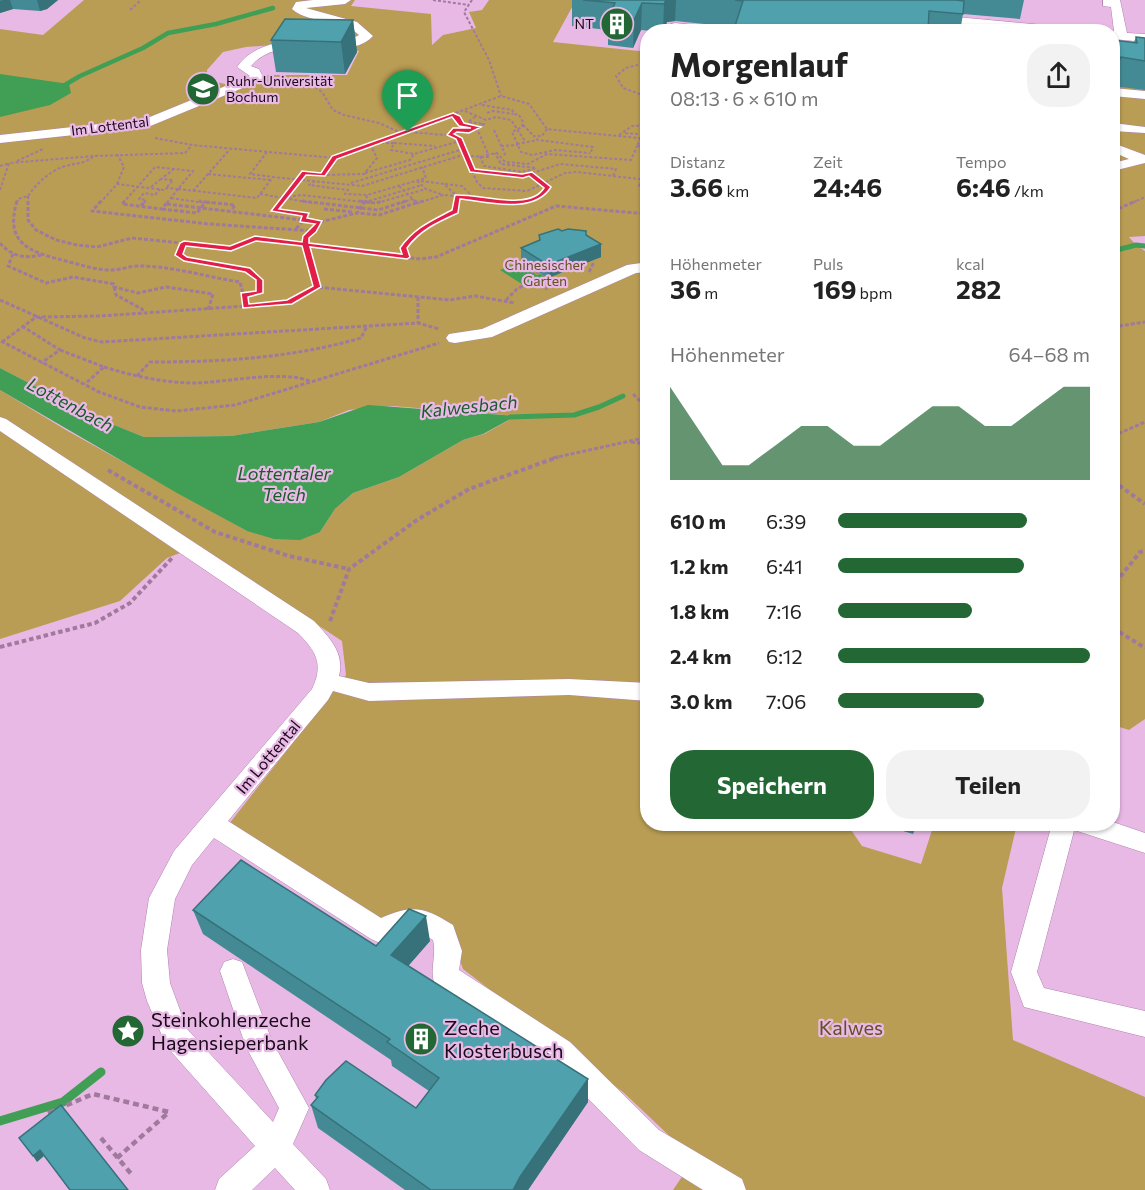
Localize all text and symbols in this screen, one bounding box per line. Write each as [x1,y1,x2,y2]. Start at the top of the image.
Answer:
building icon: NT [599,6,635,42]
place label: NT [574,15,594,32]
text: Morgenlauf [670,43,848,84]
button: share [1027,44,1090,107]
pin [382,70,433,132]
school or university icon: Ruhr-Universität Bochum [185,71,221,107]
place label: Ruhr-Universität Bochum [226,72,333,105]
icon: arrive [391,79,424,112]
text: 08:13 · 6 × 610 m [670,86,818,110]
street label: Im Lottental [70,112,150,139]
text: Distanz [670,152,725,171]
text: Zeit [813,152,843,171]
text: Tempo [956,152,1006,171]
text: 3.66 [670,171,723,202]
text: 24:46 [813,171,882,202]
text: 6:46 [956,171,1011,202]
text: km [723,181,749,200]
text: /km [1011,181,1044,200]
text: Höhenmeter [670,254,762,273]
text: Puls [813,254,843,273]
text: kcal [956,254,985,273]
park label: Chinesischer Garten [505,256,586,289]
text: 36 [670,273,701,304]
text: 169 [813,273,856,304]
text: 282 [956,273,1001,304]
text: m [701,283,718,302]
text: bpm [856,283,892,302]
text: Höhenmeter [670,342,785,366]
text: 64–68 m [1009,342,1090,366]
water label: Lottenbach [24,372,117,436]
water label: Kalwesbach [419,390,518,422]
water label: Lottentaler Teich [237,462,331,505]
text: 610 m [670,509,726,533]
text: 6:39 [766,509,806,533]
text: 1.2 km [670,554,728,578]
text: 6:41 [766,554,803,578]
text: 1.8 km [670,599,729,623]
text: 7:16 [766,599,802,623]
text: 2.4 km [670,644,732,668]
text: 6:12 [766,644,803,668]
text: 3.0 km [670,689,732,713]
text: 7:06 [766,689,806,713]
street label: Im Lottental [232,716,304,797]
button: Speichern [670,750,874,819]
button: Teilen [886,750,1090,819]
place label: Steinkohlenzeche Hagensieperbank [151,1007,311,1054]
place icon: Steinkohlenzeche Hagensieperbank [110,1013,146,1049]
place label: Zeche Klosterbusch [444,1015,563,1062]
park label: Kalwes [819,1015,883,1039]
building icon: Zeche Klosterbusch [403,1021,439,1057]

